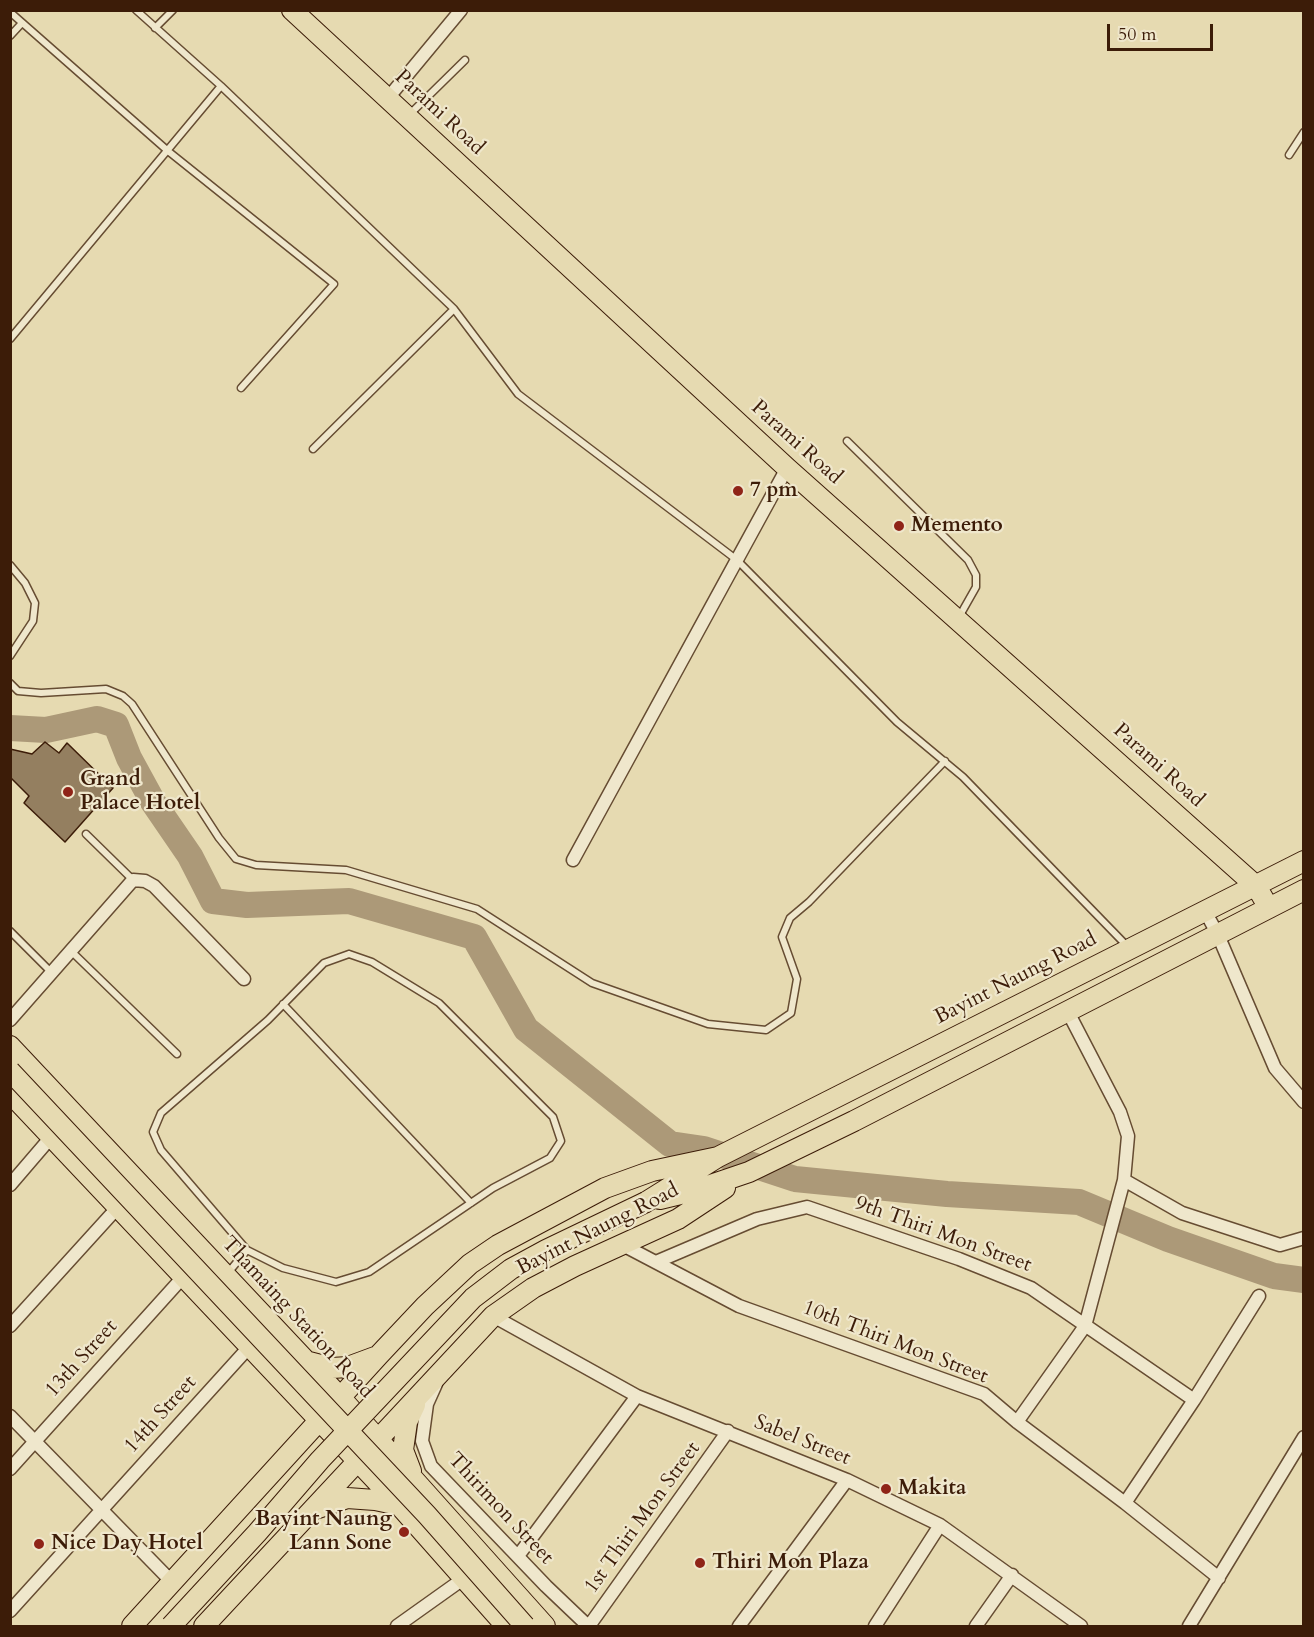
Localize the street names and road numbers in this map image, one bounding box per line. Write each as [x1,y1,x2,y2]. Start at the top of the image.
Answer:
street label: Parami Road [389,65,489,161]
street label: Parami Road [745,396,847,490]
street label: Parami Road [1107,719,1209,813]
street label: Bayint Naung Road [931,927,1101,1031]
street label: Bayint Naung Road [513,1178,683,1282]
street label: 9th Thiri Mon Street [851,1191,1035,1279]
street label: Thamaing Station Road [216,1232,378,1404]
street label: 10th Thiri Mon Street [799,1296,991,1390]
street label: 13th Street [41,1315,123,1403]
street label: 14th Street [120,1371,202,1459]
street label: Sabel Street [750,1410,854,1472]
street label: 1st Thiri Mon Street [580,1437,706,1599]
street label: Thirimon Street [442,1448,558,1570]

